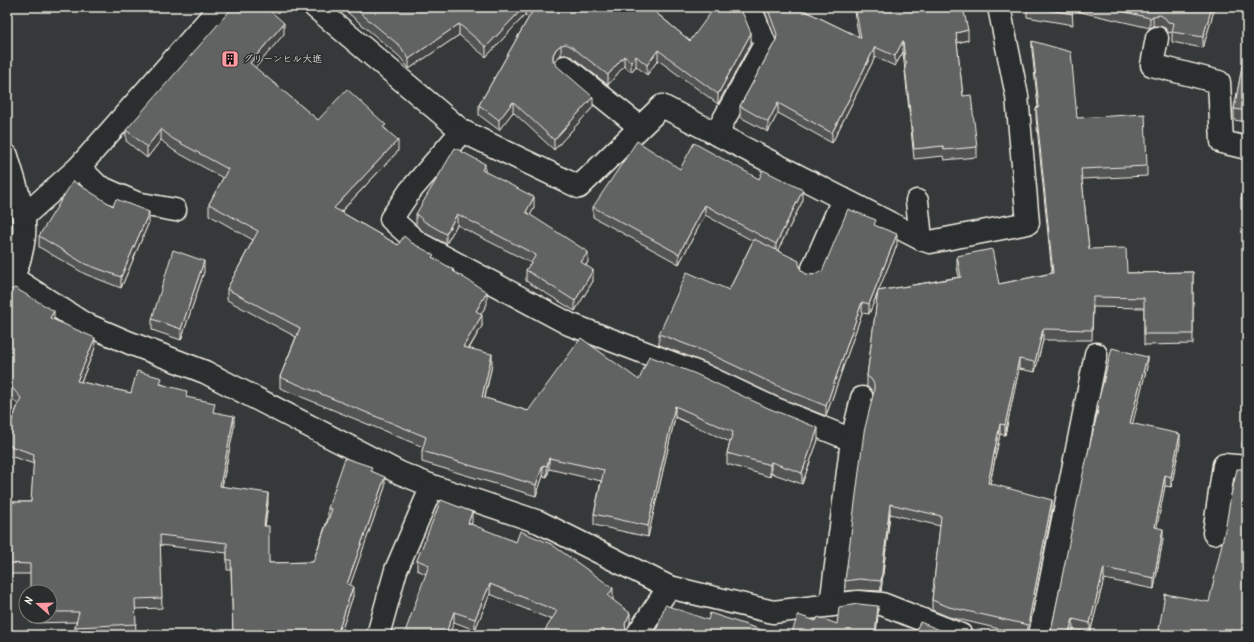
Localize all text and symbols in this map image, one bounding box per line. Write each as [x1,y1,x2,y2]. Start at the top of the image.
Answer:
building icon: グリーンヒル大進 [220,49,240,69]
place label: グリーンヒル大進 [243,51,322,67]
north arrow [18,584,58,624]
text: N [20,595,39,607]

